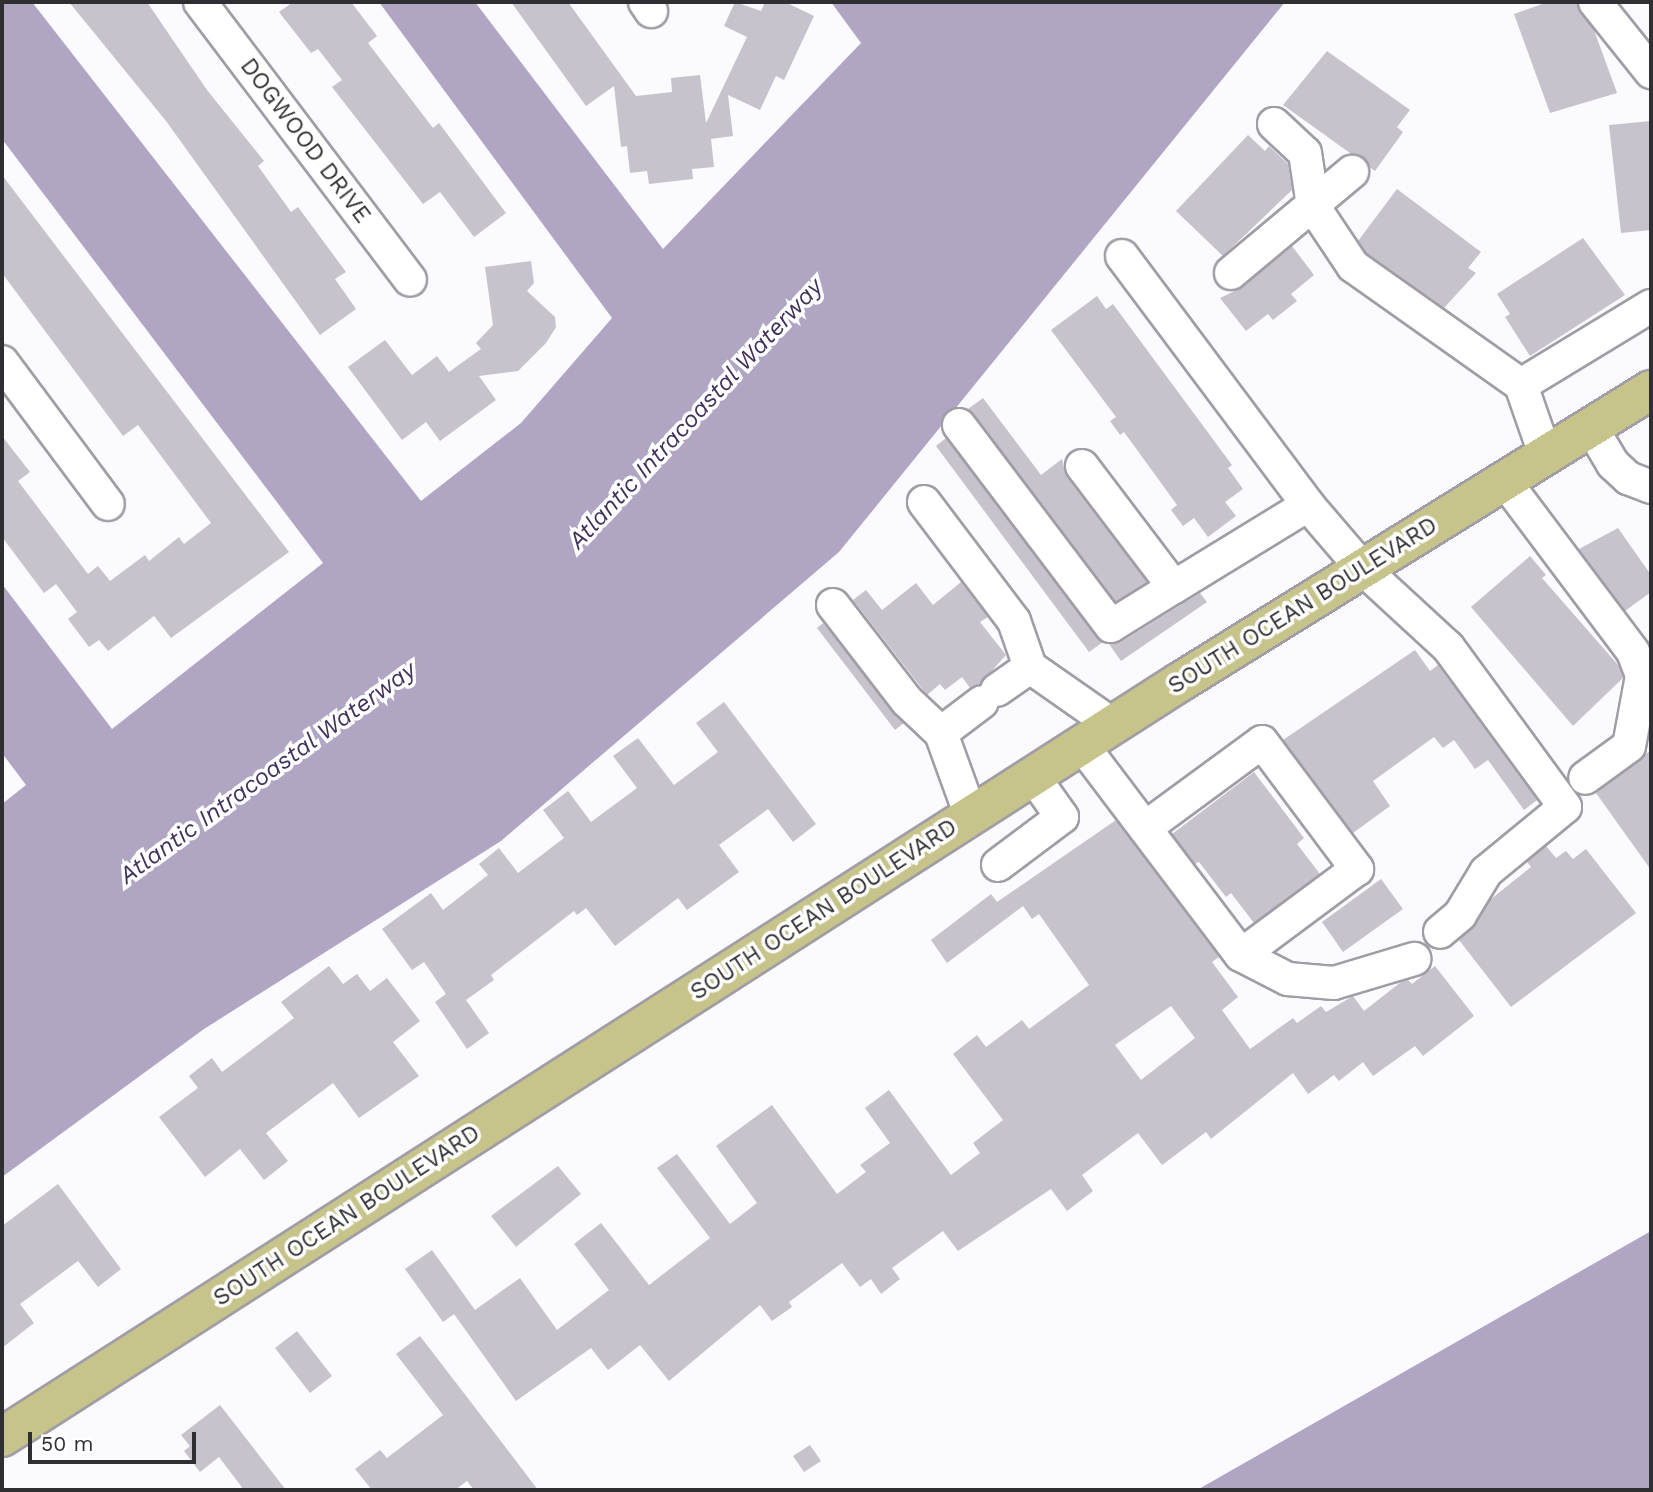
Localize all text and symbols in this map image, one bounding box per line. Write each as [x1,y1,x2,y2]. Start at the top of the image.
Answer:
street label: DOGWOOD DRIVE [234,53,376,229]
water label: Atlantic Intracoastal Waterway [562,272,830,556]
street label: SOUTH OCEAN BOULEVARD [1163,512,1443,700]
water label: Atlantic Intracoastal Waterway [114,655,422,891]
street label: SOUTH OCEAN BOULEVARD [686,813,962,1007]
street label: SOUTH OCEAN BOULEVARD [209,1119,485,1313]
scale bar [32,1418,200,1462]
text: 50 m [41,1431,93,1456]

